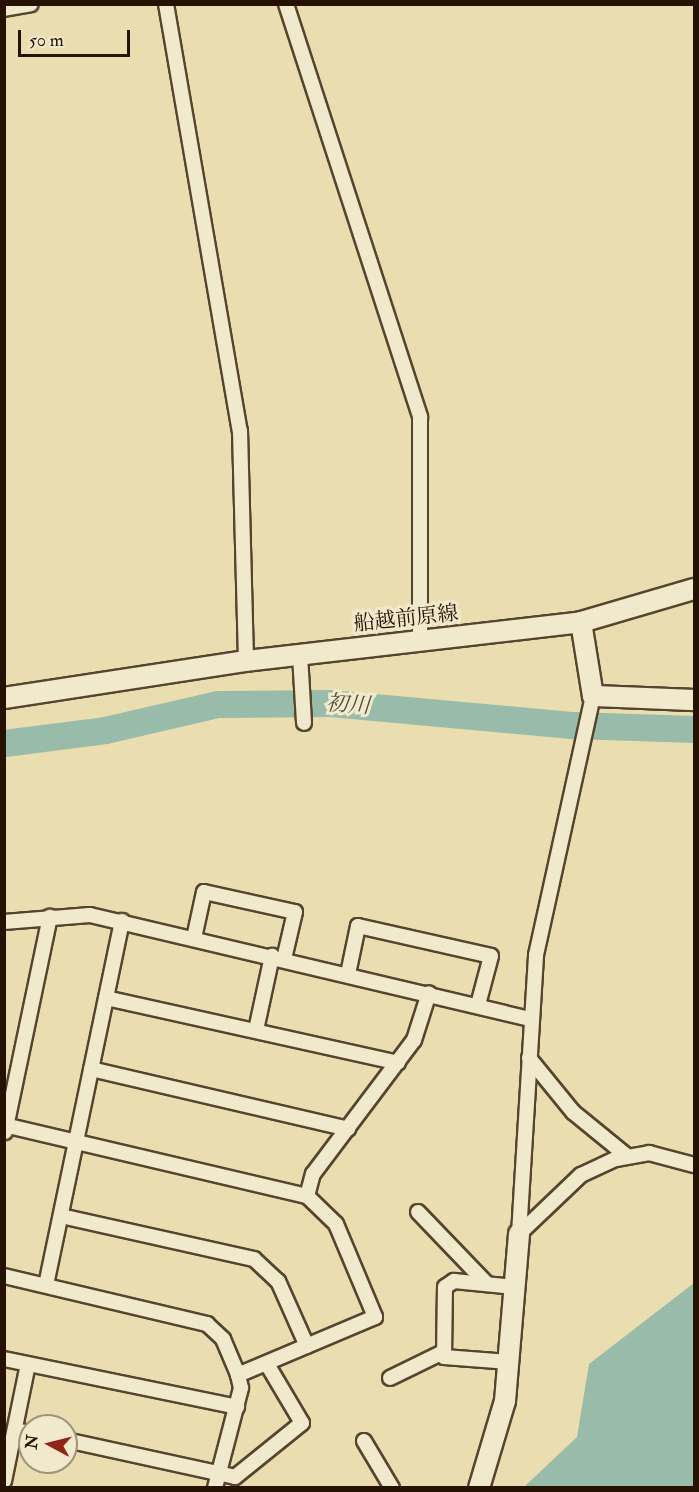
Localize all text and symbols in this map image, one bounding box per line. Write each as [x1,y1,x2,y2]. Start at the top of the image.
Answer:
scale bar [21,18,134,56]
text: 50 m [29,29,64,52]
street label: 船越前原線 [352,601,460,637]
water label: 初川 [325,690,371,720]
north arrow [18,1414,78,1474]
text: N [21,1434,43,1450]

